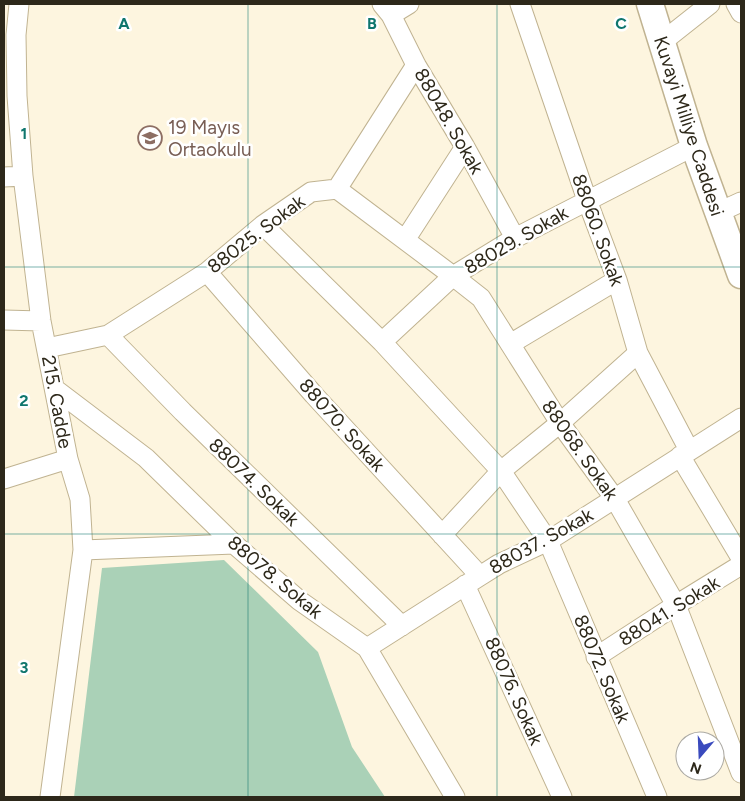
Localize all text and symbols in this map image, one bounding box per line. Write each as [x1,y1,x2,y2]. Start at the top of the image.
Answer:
text: A [118,14,130,33]
text: B [367,14,377,33]
text: C [615,14,627,33]
street label: Kuvayi Milliye Caddesi [649,33,729,219]
street label: 88048. Sokak [409,64,489,179]
place label: 19 Mayıs Ortaokulu [168,116,252,161]
text: 1 [21,124,27,143]
school or university icon: 19 Mayıs Ortaokulu [137,125,163,151]
street label: 88060. Sokak [567,171,629,290]
street label: 88025. Sokak [203,189,310,278]
street label: 88029. Sokak [460,201,573,279]
street label: 215. Cadde [37,354,77,450]
street label: 88070. Sokak [294,374,390,477]
text: 2 [19,391,29,410]
street label: 88068. Sokak [537,395,623,505]
street label: 88074. Sokak [204,433,305,531]
street label: 88037. Sokak [485,503,598,579]
street label: 88078. Sokak [223,531,328,624]
street label: 88041. Sokak [614,571,724,651]
street label: 88072. Sokak [569,611,635,727]
street label: 88076. Sokak [480,633,548,749]
text: 3 [20,658,29,677]
north arrow [675,731,725,781]
text: N [688,758,704,778]

